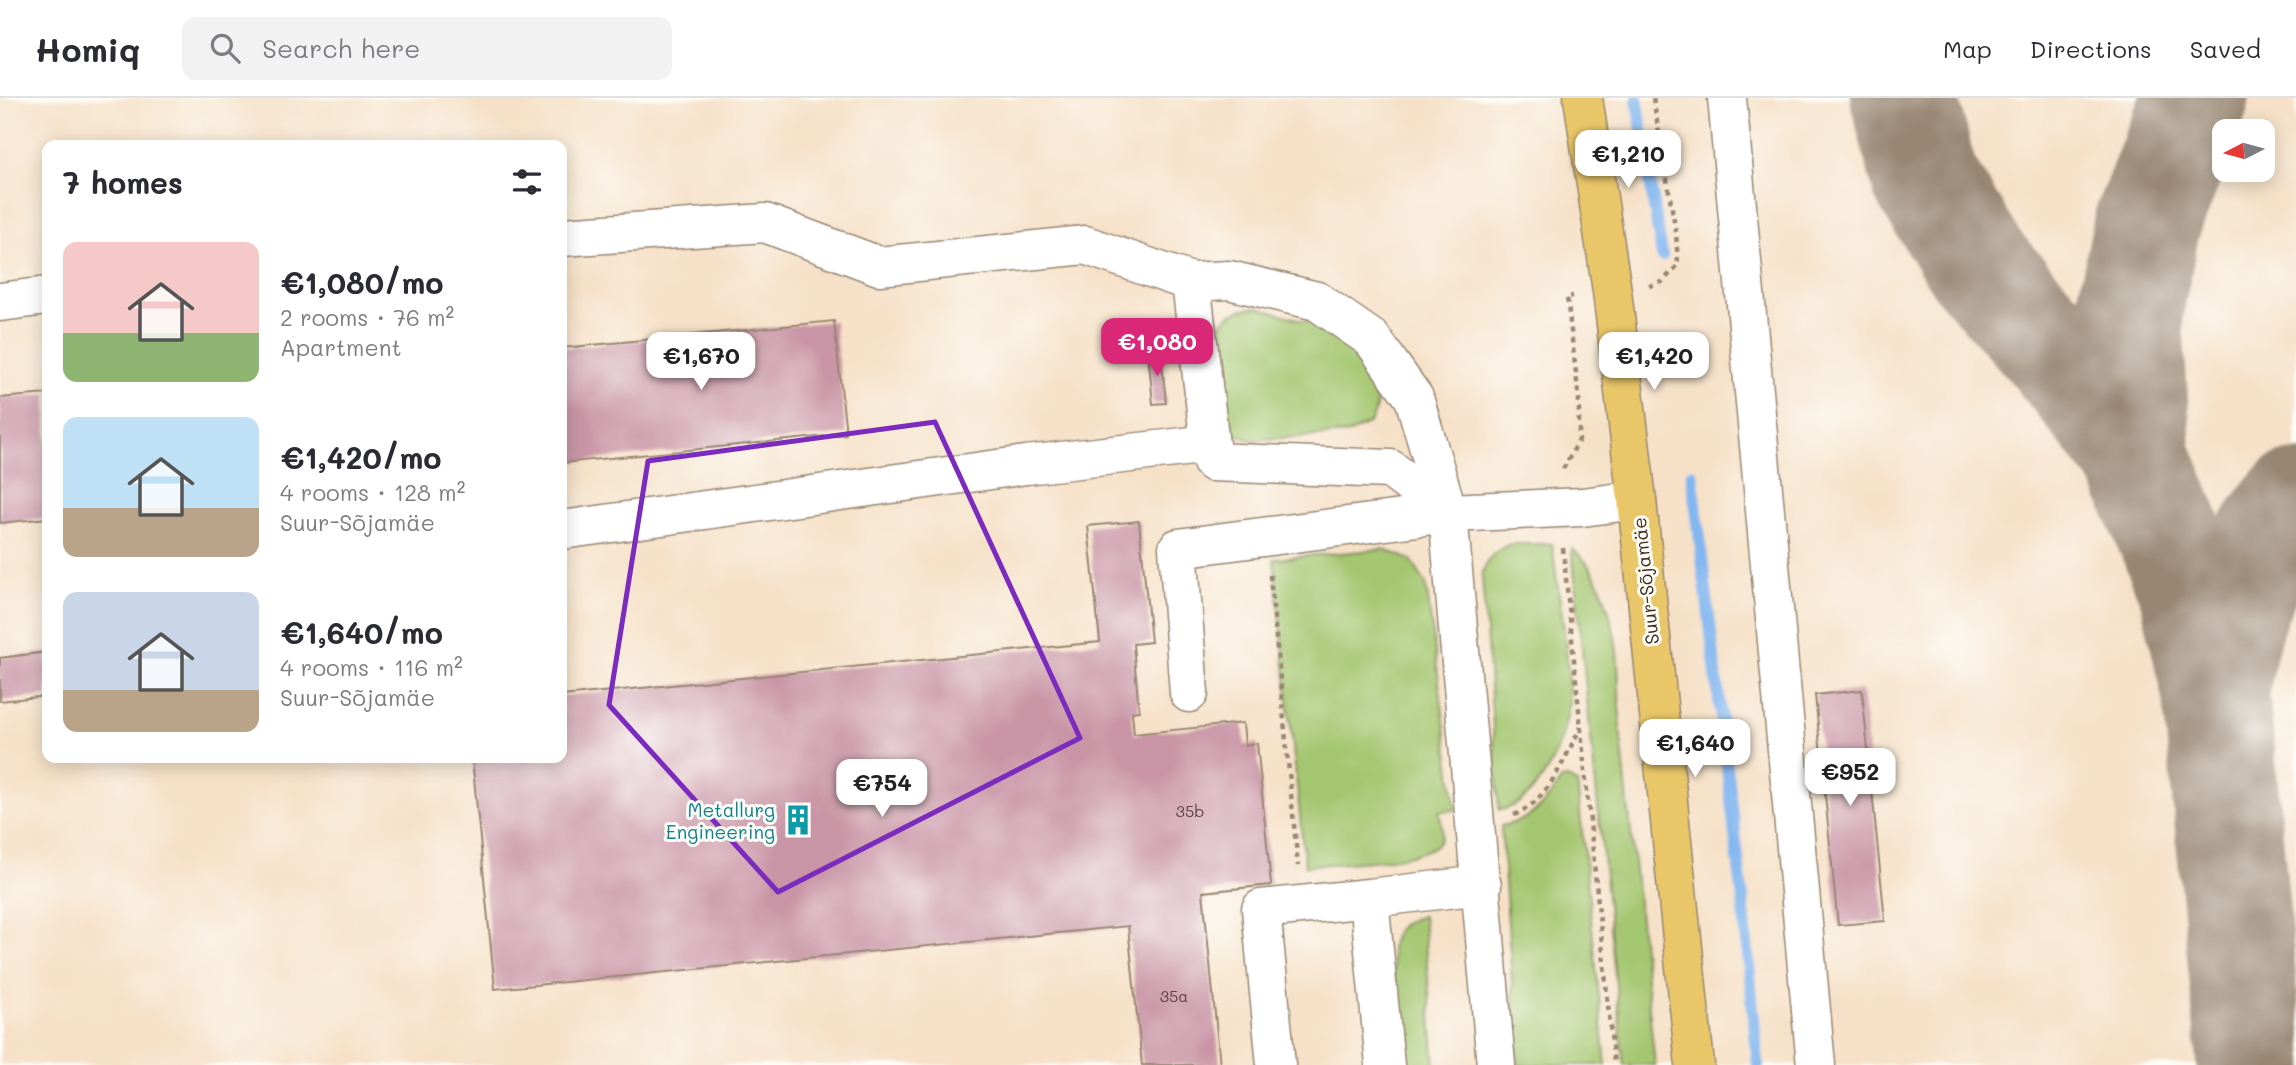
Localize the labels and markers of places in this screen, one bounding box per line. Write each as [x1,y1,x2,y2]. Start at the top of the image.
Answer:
pin: €1,210 [1571,130,1685,190]
pin: €1,080 [1100,318,1214,378]
pin: €1,670 [644,332,758,392]
pin: €1,420 [1597,332,1711,392]
pin: €1,640 [1638,720,1752,779]
pin: €952 [1809,748,1891,808]
pin: €754 [841,760,923,819]
place label: Metallurg Engineering [666,797,775,844]
building icon: Metallurg Engineering [781,803,815,837]

